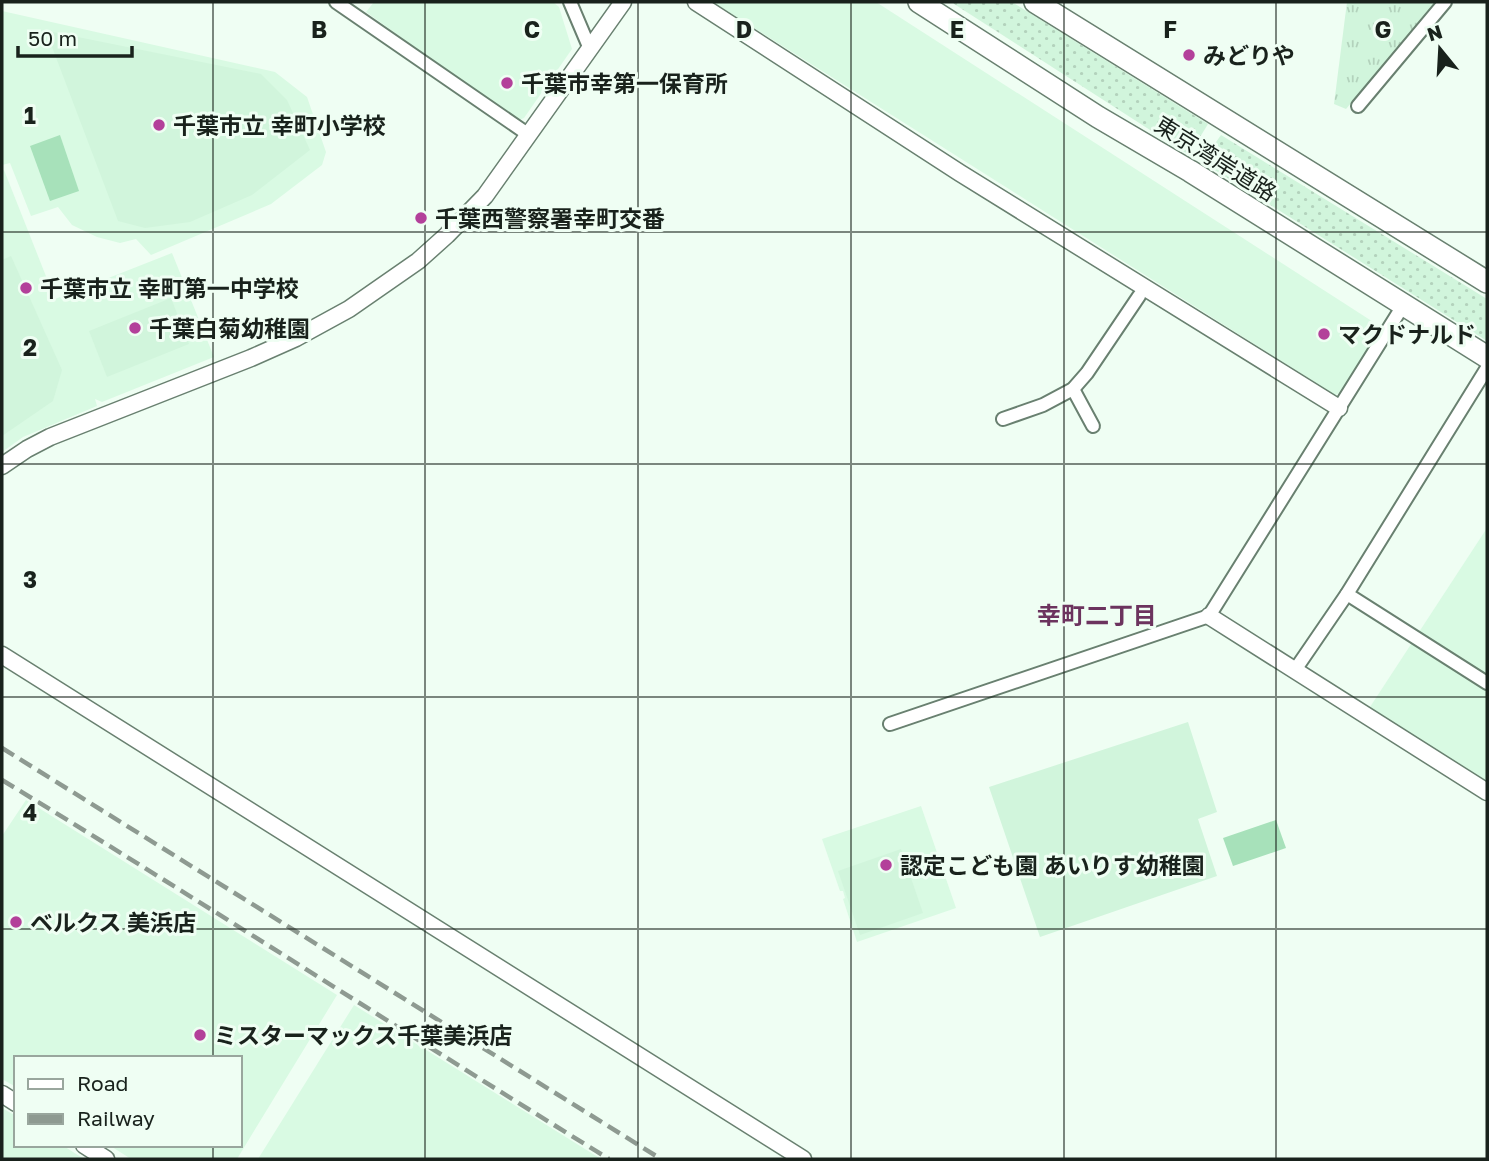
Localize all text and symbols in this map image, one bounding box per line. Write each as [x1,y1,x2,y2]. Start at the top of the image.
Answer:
scale bar [18,14,131,58]
north arrow [1405,14,1475,84]
text: B [311,15,327,43]
text: C [524,15,540,43]
text: D [736,15,752,43]
text: E [950,15,964,43]
text: F [1163,15,1177,43]
text: G [1375,15,1391,43]
text: N [1424,19,1445,46]
text: 50 m [28,25,77,51]
place label: みどりや [1203,41,1295,69]
marker: みどりや [1181,47,1197,63]
place label: 千葉市幸第一保育所 [521,69,728,97]
marker: 千葉市幸第一保育所 [499,75,515,91]
text: 1 [24,101,36,129]
street label: 東京湾岸道路 [1150,110,1282,206]
place label: 千葉市立 幸町小学校 [173,111,386,139]
marker: 千葉市立 幸町小学校 [151,117,167,133]
place label: 千葉西警察署幸町交番 [435,204,665,232]
marker: 千葉西警察署幸町交番 [413,210,429,226]
place label: 千葉市立 幸町第一中学校 [40,274,299,302]
marker: 千葉市立 幸町第一中学校 [18,280,34,296]
place label: 千葉白菊幼稚園 [149,314,310,342]
marker: 千葉白菊幼稚園 [127,320,143,336]
place label: マクドナルド [1338,320,1476,348]
marker: マクドナルド [1316,326,1332,342]
text: 2 [23,333,37,361]
text: 3 [23,565,37,593]
district label: 幸町二丁目 [1037,600,1157,629]
text: 4 [23,798,37,826]
place label: 認定こども園 あいりす幼稚園 [900,851,1205,879]
marker: 認定こども園 あいりす幼稚園 [878,857,894,873]
place label: ベルクス 美浜店 [30,908,196,936]
marker: ベルクス 美浜店 [8,914,24,930]
place label: ミスターマックス千葉美浜店 [214,1021,512,1049]
marker: ミスターマックス千葉美浜店 [192,1027,208,1043]
legend [14,1056,242,1147]
text: Road [77,1070,128,1096]
text: Railway [77,1105,155,1131]

